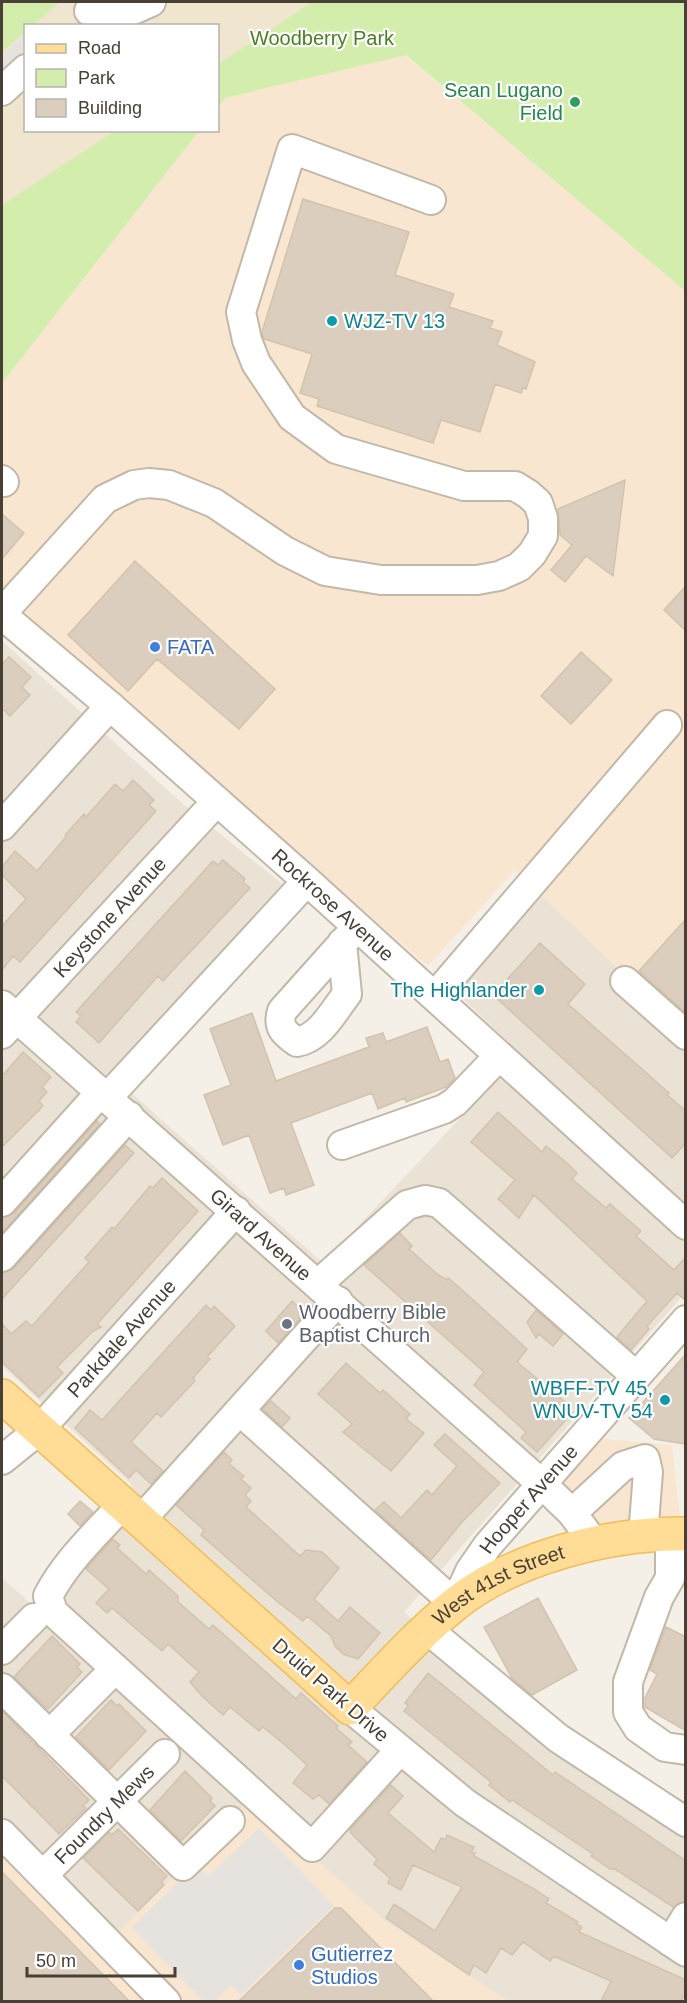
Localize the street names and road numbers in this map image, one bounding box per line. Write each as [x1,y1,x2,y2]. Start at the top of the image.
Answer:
street label: Rockrose Avenue [268,844,398,965]
street label: Keystone Avenue [49,853,171,982]
street label: Girard Avenue [206,1184,316,1285]
street label: Parkdale Avenue [63,1275,180,1402]
street label: Hooper Avenue [475,1440,582,1557]
street label: West 41st Street [428,1540,567,1629]
street label: Druid Park Drive [268,1634,394,1746]
street label: Foundry Mews [50,1760,158,1868]

